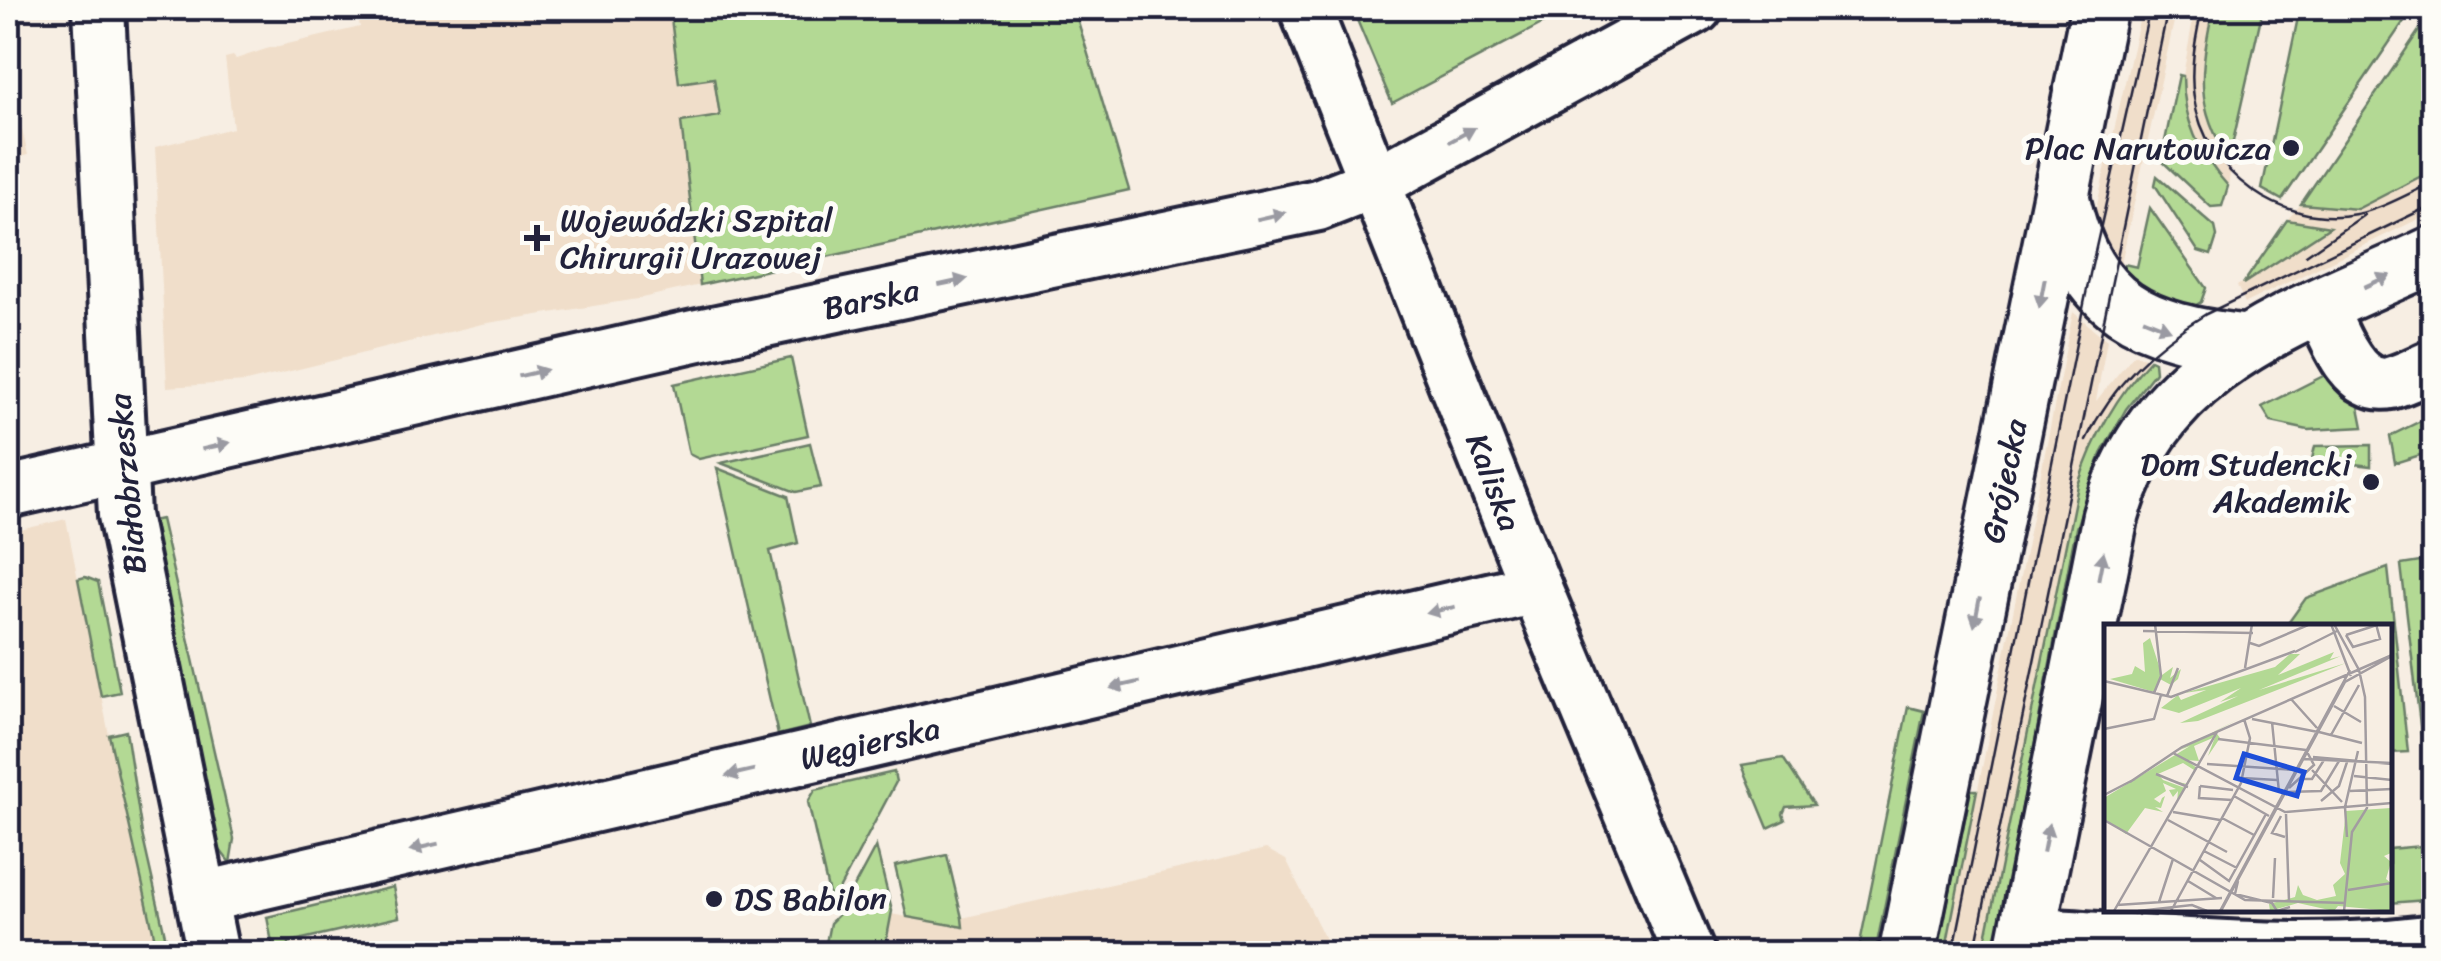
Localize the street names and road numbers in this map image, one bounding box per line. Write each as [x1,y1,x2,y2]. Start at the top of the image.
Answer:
street label: Barska [818,261,925,337]
street label: Białobrzeska [91,390,164,577]
street label: Grójecka [1965,413,2045,548]
street label: Kaliska [1449,425,1538,540]
street label: Węgierska [795,700,946,787]

